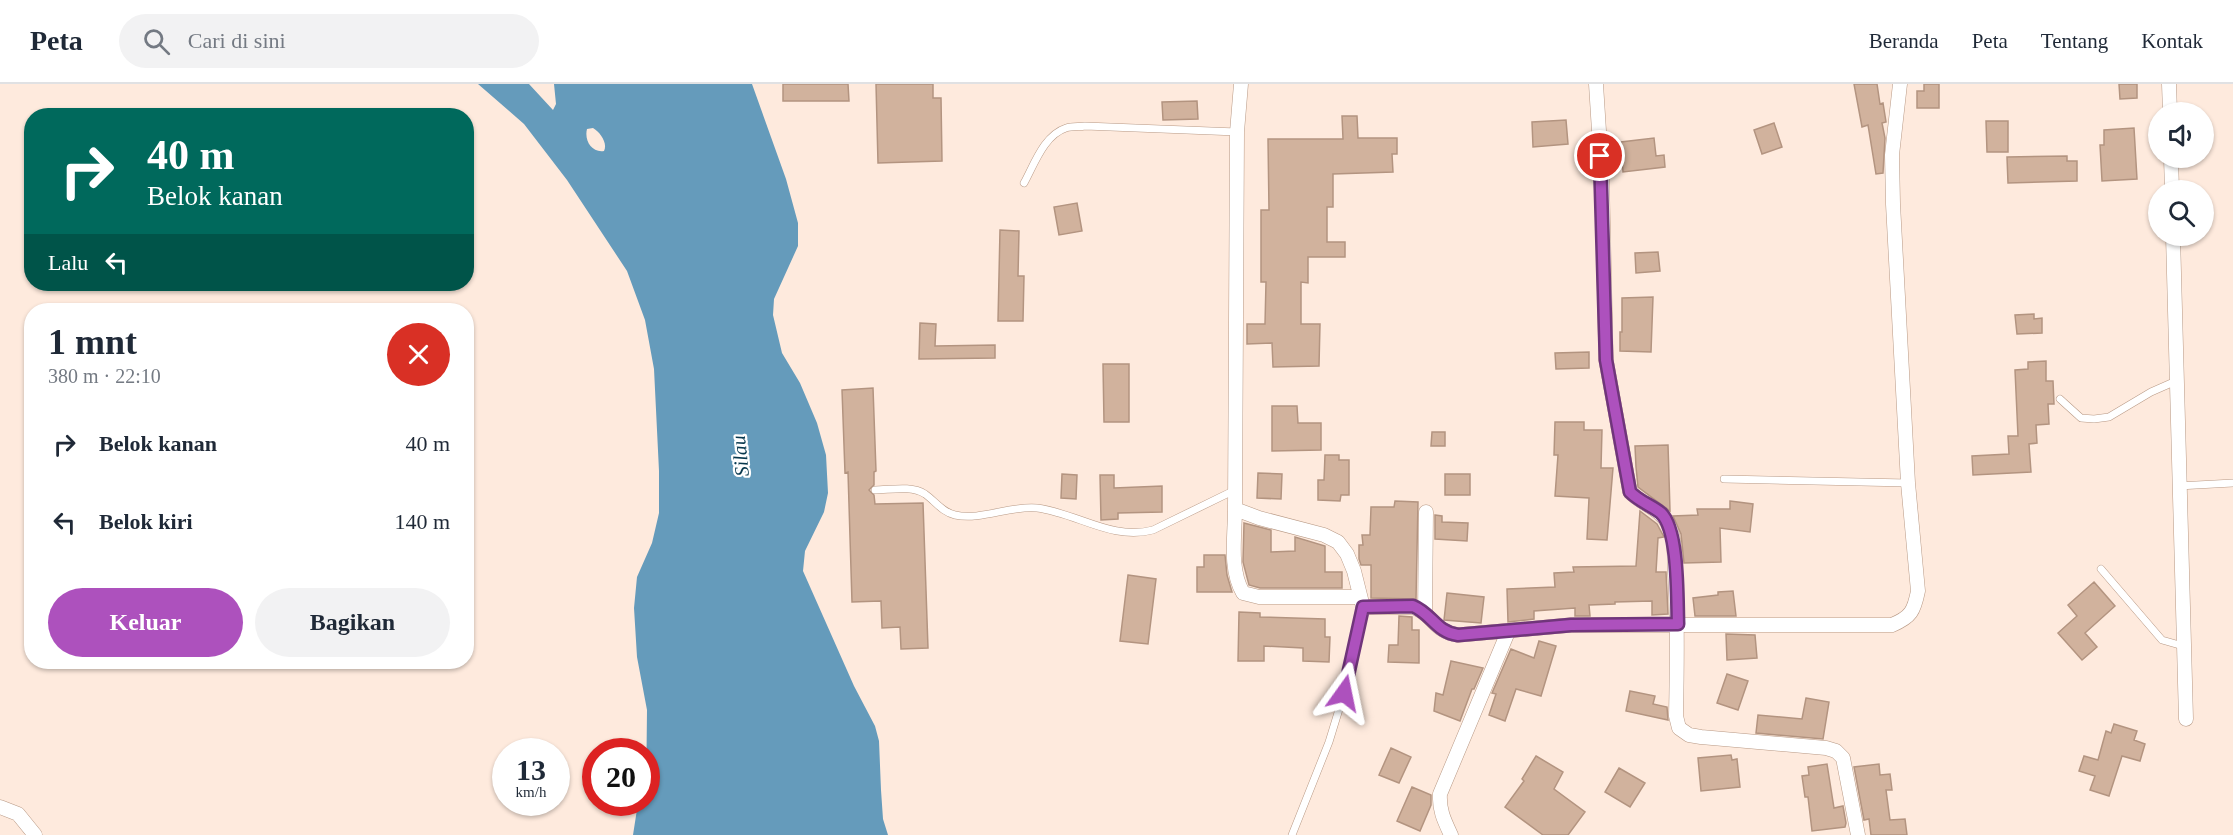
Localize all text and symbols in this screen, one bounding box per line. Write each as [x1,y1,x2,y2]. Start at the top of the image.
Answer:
search box [119,14,539,68]
text: Peta [30,25,83,56]
icon: search [140,25,173,58]
text: Cari di sini [188,28,286,53]
text: Beranda [1869,29,1939,53]
text: Peta [1972,29,2008,53]
text: Tentang [2041,29,2108,53]
text: Kontak [2141,29,2203,53]
map controls [2148,102,2214,246]
button: sound [2148,102,2214,168]
pin [1574,130,1625,181]
icon: right [48,132,126,210]
text: 40 m [147,132,235,178]
icon: arrive [1583,139,1616,172]
button: search [2148,180,2214,246]
text: Belok kanan [147,181,283,211]
icon: left [100,246,133,279]
text: Lalu [48,250,88,275]
text: 1 mnt [48,322,137,362]
button: close [387,323,450,386]
text: 380 m · 22:10 [48,365,161,387]
icon: right [48,428,81,461]
text: Belok kanan [99,431,217,456]
text: 40 m [405,431,450,456]
water label: Silau [727,434,753,478]
icon: left [48,506,81,539]
text: Belok kiri [99,509,193,534]
text: 140 m [394,509,450,534]
button: Keluar [48,588,243,657]
button: Bagikan [255,588,450,657]
position arrow [1312,661,1376,725]
speed limit sign: 20 [582,738,660,816]
text: 13 [516,753,546,786]
text: km/h [516,784,546,800]

